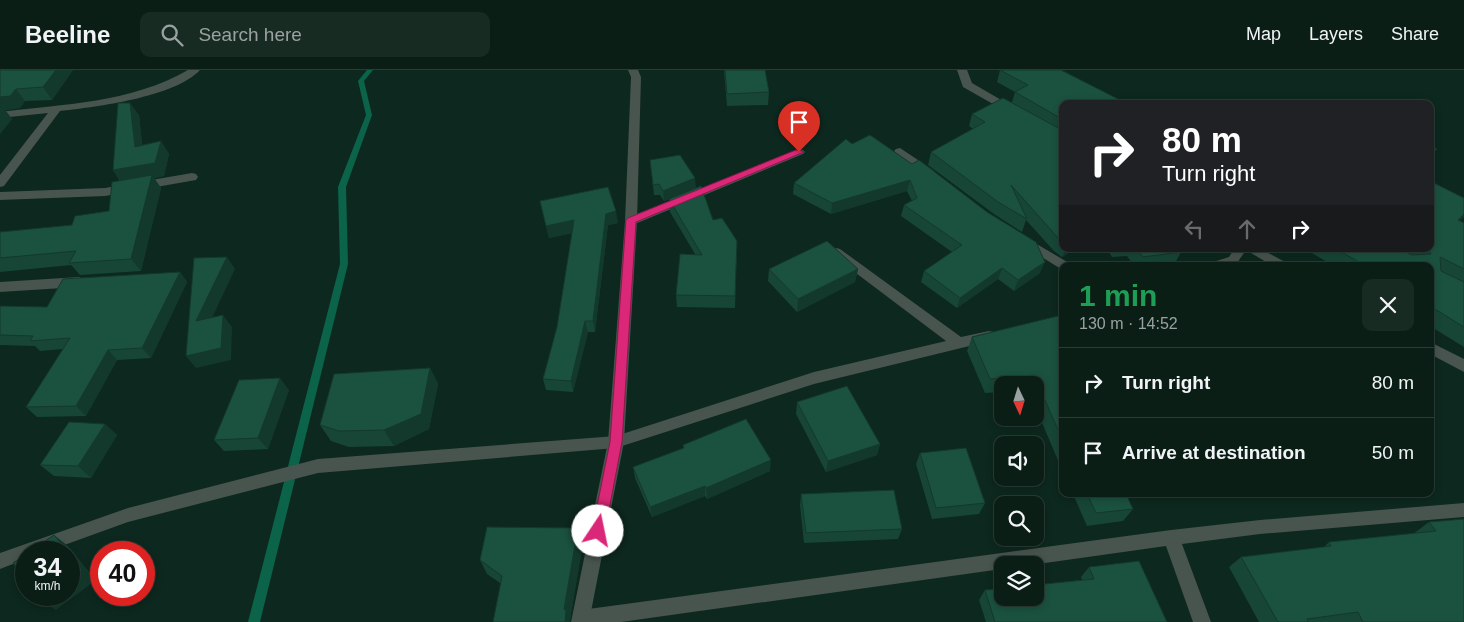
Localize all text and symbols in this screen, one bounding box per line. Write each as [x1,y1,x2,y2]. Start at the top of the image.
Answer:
search box [140,12,490,57]
text: Beeline [25,21,110,48]
icon: search [158,21,186,49]
text: Search here [198,24,302,45]
text: Map [1246,24,1281,44]
text: Layers [1309,24,1363,44]
text: Share [1391,24,1439,44]
pin [778,101,820,152]
icon: arrive [785,108,813,136]
icon: right [1079,120,1144,185]
text: 80 m [1162,120,1242,159]
text: Turn right [1162,161,1255,186]
icon: left [1180,215,1208,243]
icon: ahead [1233,215,1261,243]
icon: right [1286,215,1314,243]
text: 1 min [1079,279,1157,312]
button: close [1362,279,1414,331]
text: 130 m · 14:52 [1079,315,1178,332]
icon: right [1079,369,1107,397]
text: Turn right [1122,372,1210,393]
text: 80 m [1372,372,1414,393]
north arrow [994,376,1044,426]
map controls [994,376,1044,606]
button: sound [994,436,1044,486]
icon: arrive [1079,439,1107,467]
text: Arrive at destination [1122,442,1306,463]
text: 50 m [1372,442,1414,463]
button: search [994,496,1044,546]
position arrow [571,504,623,556]
speed limit sign: 40 [90,541,155,606]
text: 34 [34,553,61,581]
button: layers [994,556,1044,606]
text: km/h [34,579,61,593]

